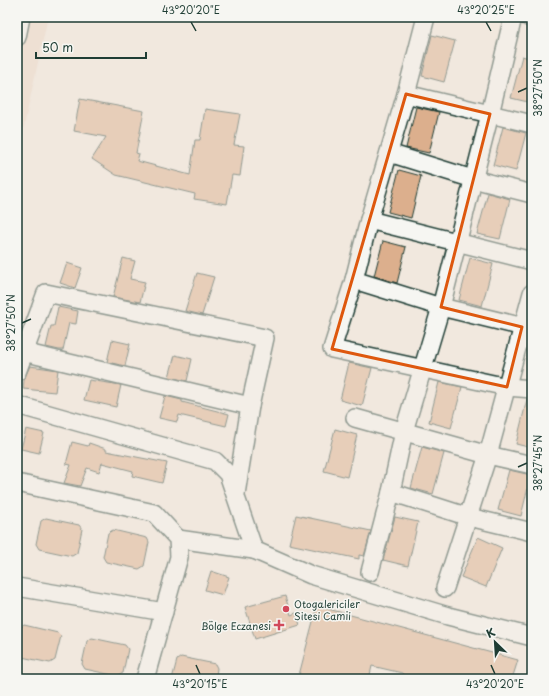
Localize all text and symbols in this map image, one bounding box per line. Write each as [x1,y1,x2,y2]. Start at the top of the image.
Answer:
text: 43°20'20"E [162,2,220,17]
text: 43°20'25"E [457,2,515,17]
scale bar [36,34,146,60]
text: 50 m [42,38,73,56]
text: 38°27'50"N [530,59,545,117]
text: 38°27'50"N [3,294,18,352]
text: 38°27'45"N [530,434,545,491]
place label: Otogalericiler Sitesi Camii [294,596,360,623]
marker: Otogalericiler Sitesi Camii [281,604,291,614]
place label: Bölge Eczanesi [201,618,271,633]
marker: Bölge Eczanesi [274,620,284,630]
north arrow [475,622,515,662]
text: K [483,623,498,642]
text: 43°20'15"E [173,676,228,691]
text: 43°20'20"E [466,676,524,691]

